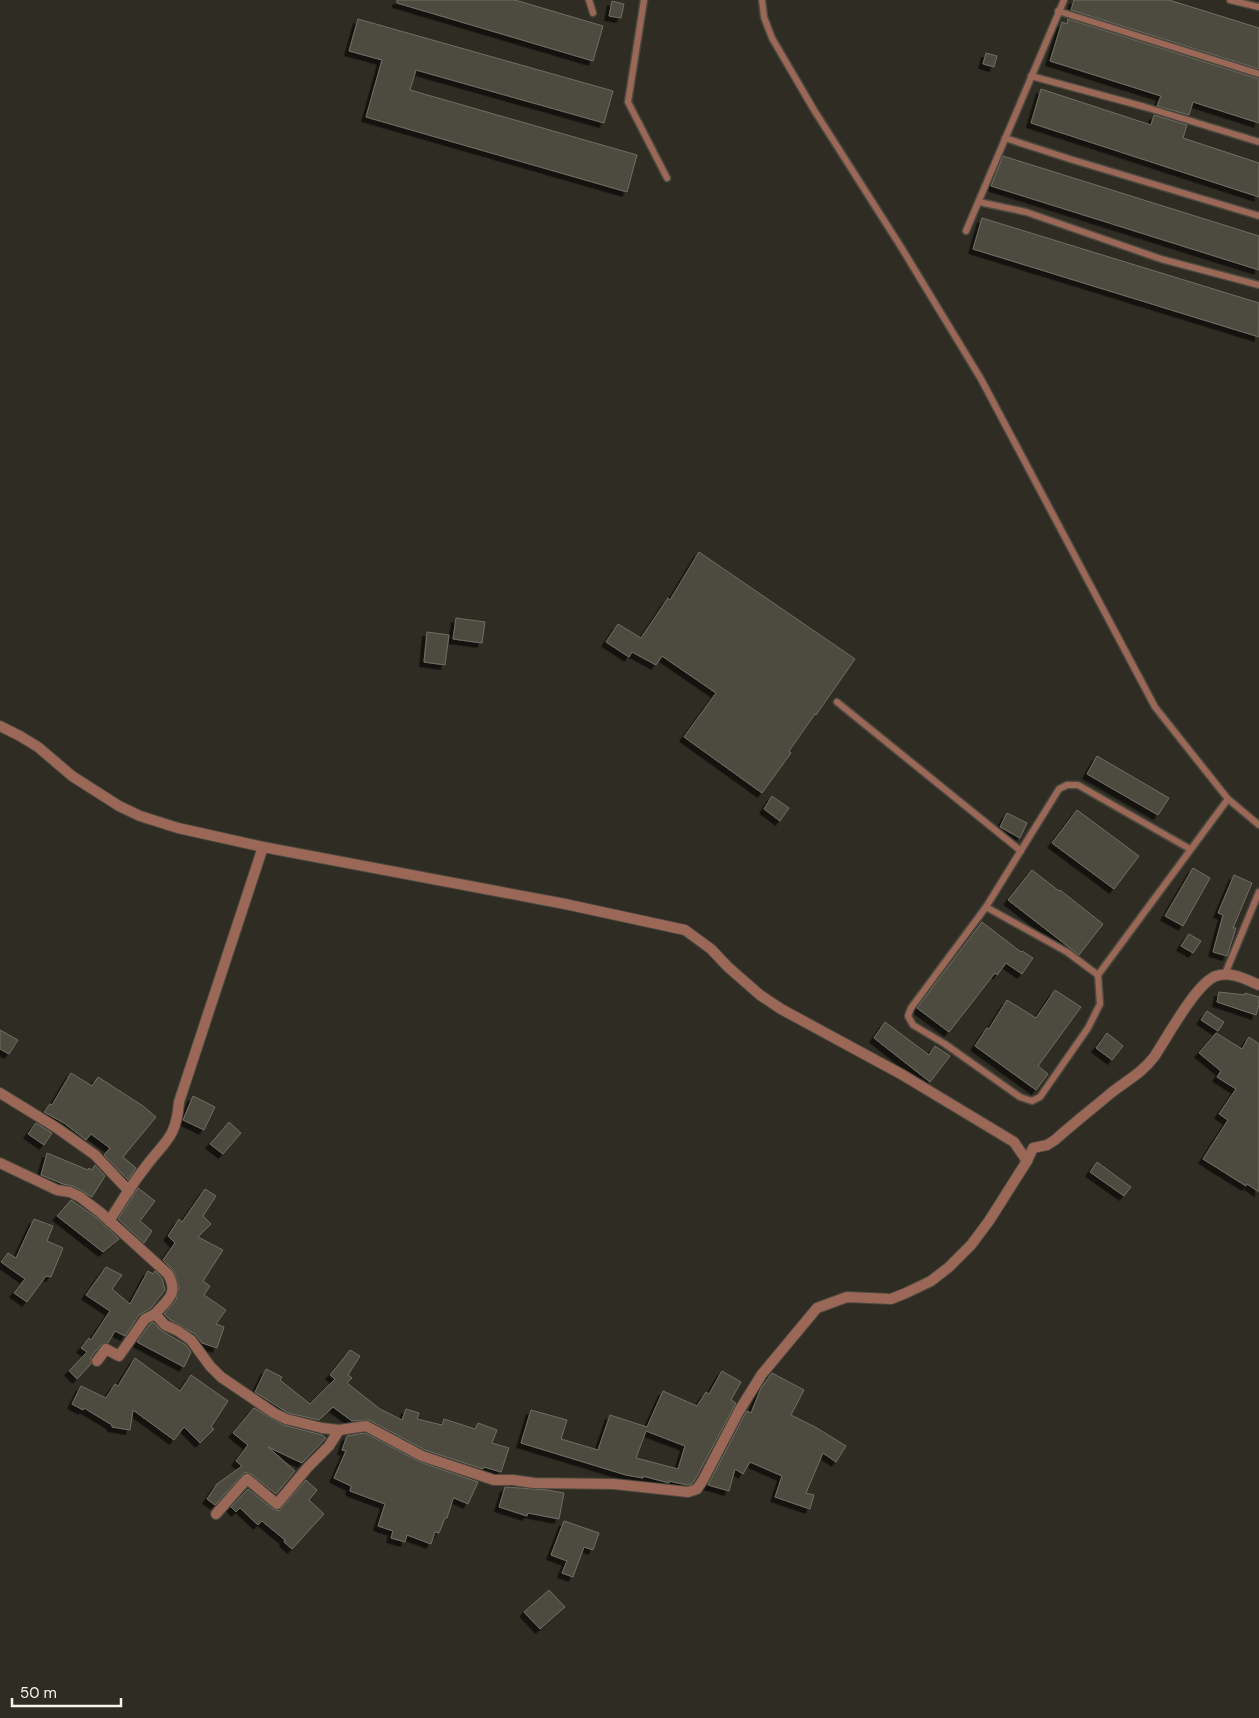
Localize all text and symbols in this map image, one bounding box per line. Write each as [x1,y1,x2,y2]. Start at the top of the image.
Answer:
scale bar [12,1676,121,1708]
text: 50 m [20,1683,57,1703]

